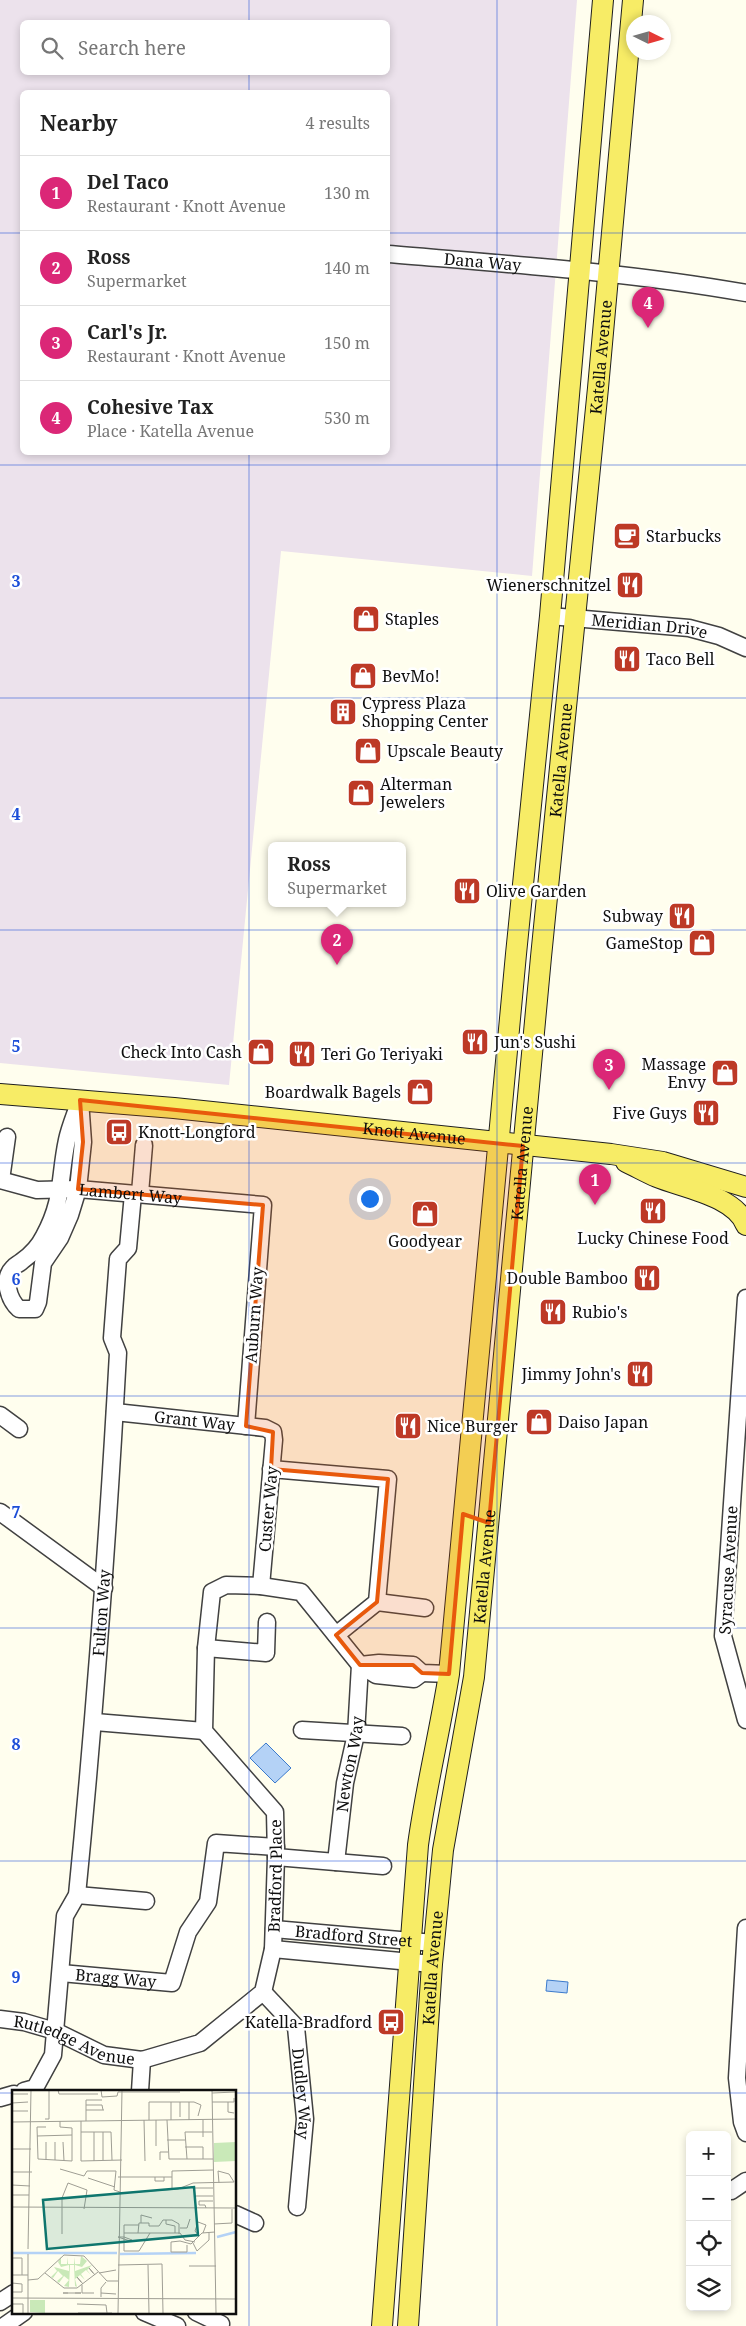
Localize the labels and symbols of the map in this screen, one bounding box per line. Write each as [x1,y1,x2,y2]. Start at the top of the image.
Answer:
north arrow [626,15,671,60]
street label: Dana Way [443,248,523,276]
pin: 4 [632,287,664,328]
street label: Katella Avenue [584,299,617,415]
cafe icon: Starbucks [612,521,642,551]
place label: Starbucks [646,525,721,547]
text: 3 [11,570,21,592]
restaurant icon: Wienerschnitzel [615,570,645,600]
place label: Wienerschnitzel [486,574,611,596]
shop icon: Staples [351,604,381,634]
place label: Staples [385,608,439,630]
street label: Meridian Drive [590,609,710,644]
restaurant icon: Taco Bell [612,644,642,674]
place label: Taco Bell [646,648,715,670]
shop icon: BevMo! [348,661,378,691]
place label: BevMo! [382,665,440,687]
place label: Cypress Plaza Shopping Center [362,692,489,732]
building icon: Cypress Plaza Shopping Center [328,697,358,727]
street label: Katella Avenue [544,702,577,818]
shop icon: Upscale Beauty [353,736,383,766]
place label: Upscale Beauty [387,740,504,762]
place label: Alterman Jewelers [379,773,452,813]
shop icon: Alterman Jewelers [346,778,376,808]
text: 4 [11,803,21,825]
restaurant icon: Olive Garden [452,876,482,906]
place label: Olive Garden [486,880,587,902]
restaurant icon: Subway [667,901,697,931]
place label: Subway [603,905,664,927]
pin: 2 [321,924,353,965]
shop icon: GameStop [687,928,717,958]
place label: GameStop [605,932,683,954]
restaurant icon: Jun's Sushi [460,1027,490,1057]
place label: Jun's Sushi [493,1031,576,1053]
text: 5 [11,1035,21,1057]
shop icon: Check Into Cash [246,1037,276,1067]
restaurant icon: Teri Go Teriyaki [287,1039,317,1069]
place label: Check Into Cash [121,1041,242,1063]
place label: Teri Go Teriyaki [321,1043,443,1065]
pin: 3 [593,1049,625,1090]
place label: Massage Envy [641,1053,707,1093]
shop icon: Massage Envy [710,1058,740,1088]
shop icon: Boardwalk Bagels [405,1077,435,1107]
place label: Boardwalk Bagels [265,1081,401,1103]
restaurant icon: Five Guys [691,1098,721,1128]
place label: Five Guys [613,1102,687,1124]
street label: Katella Avenue [506,1105,538,1221]
bus stop icon: Knott-Longford [104,1117,134,1147]
street label: Knott Avenue [362,1117,467,1150]
place label: Knott-Longford [138,1121,256,1143]
pin: 1 [579,1164,611,1205]
street label: Lambert Way [78,1178,184,1209]
your location [357,1186,383,1212]
restaurant icon: Lucky Chinese Food [638,1196,668,1226]
shop icon: Goodyear [410,1199,440,1229]
place label: Lucky Chinese Food [577,1227,729,1249]
place label: Goodyear [388,1230,462,1252]
restaurant icon: Double Bamboo [632,1263,662,1293]
street label: Auburn Way [240,1265,268,1364]
place label: Double Bamboo [507,1267,628,1289]
text: 6 [11,1268,21,1290]
restaurant icon: Rubio's [538,1297,568,1327]
place label: Rubio's [572,1301,628,1323]
restaurant icon: Jimmy John's [625,1359,655,1389]
place label: Jimmy John's [521,1363,621,1385]
street label: Grant Way [153,1405,237,1436]
shop icon: Daiso Japan [524,1407,554,1437]
restaurant icon: Nice Burger [393,1411,423,1441]
place label: Daiso Japan [558,1411,648,1433]
place label: Nice Burger [427,1415,518,1437]
street label: Custer Way [253,1464,283,1553]
text: 7 [11,1501,21,1523]
street label: Syracuse Avenue [714,1505,742,1635]
street label: Katella Avenue [468,1508,501,1625]
street label: Fulton Way [87,1567,116,1657]
street label: Newton Way [331,1715,368,1813]
text: 8 [11,1733,21,1755]
street label: Bradford Place [263,1819,287,1933]
street label: Katella Avenue [417,1910,448,2026]
street label: Bradford Street [294,1920,414,1952]
street label: Bragg Way [74,1963,158,1993]
text: 9 [11,1966,21,1988]
bus stop icon: Katella-Bradford [376,2007,406,2037]
street label: Rutledge Avenue [12,2010,136,2070]
place label: Katella-Bradford [245,2011,372,2033]
street label: Dudley Way [287,2047,316,2141]
inset map [12,2090,236,2314]

